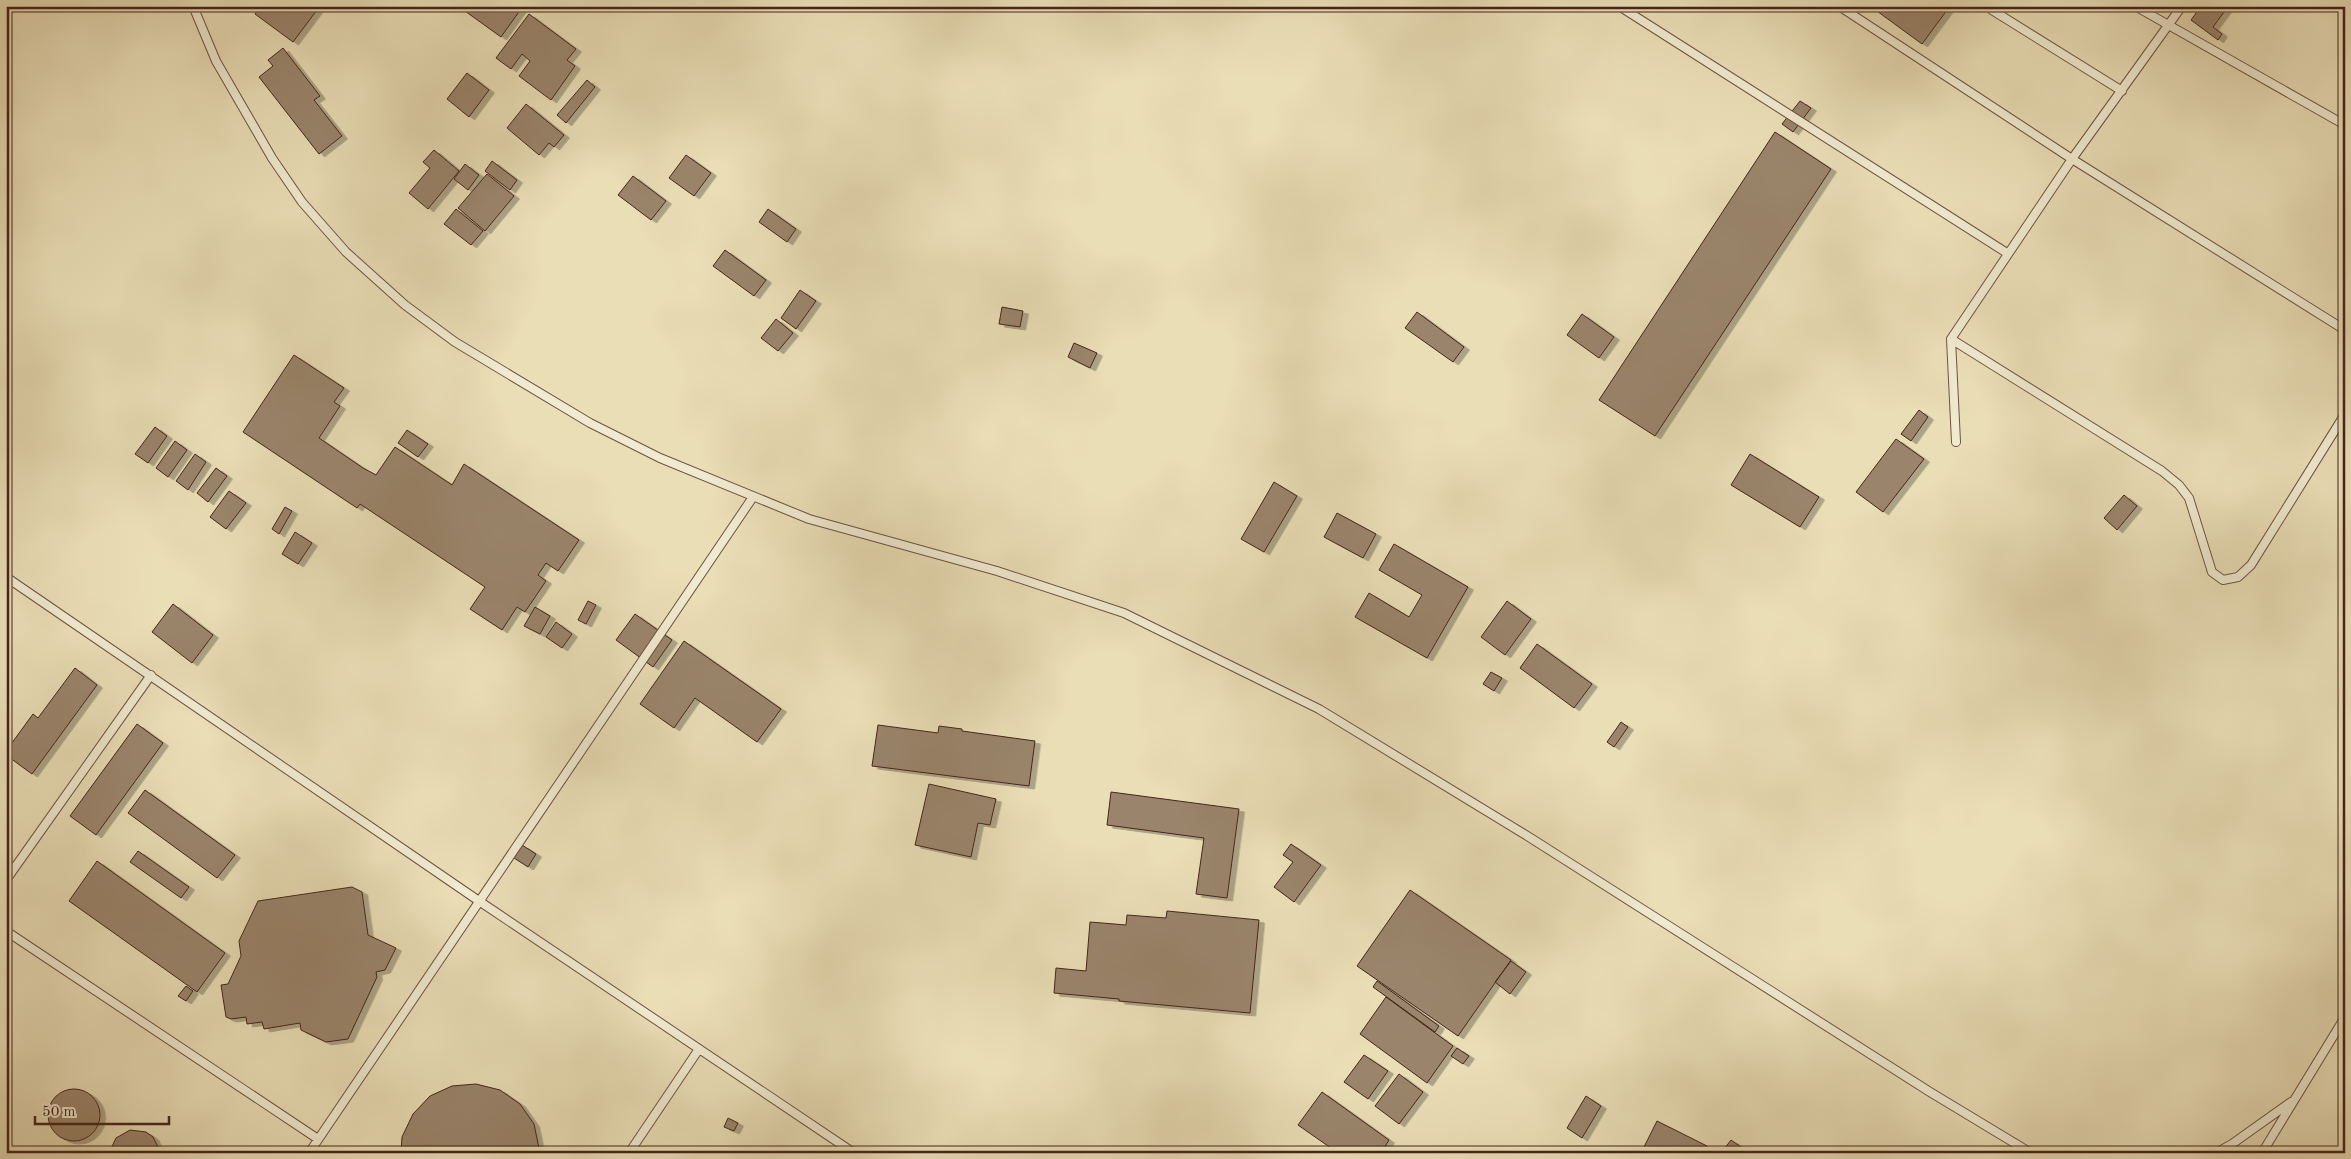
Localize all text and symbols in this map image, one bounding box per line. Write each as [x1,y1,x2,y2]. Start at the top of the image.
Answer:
scale bar [35,1094,169,1126]
text: 50 m [42,1105,76,1120]

